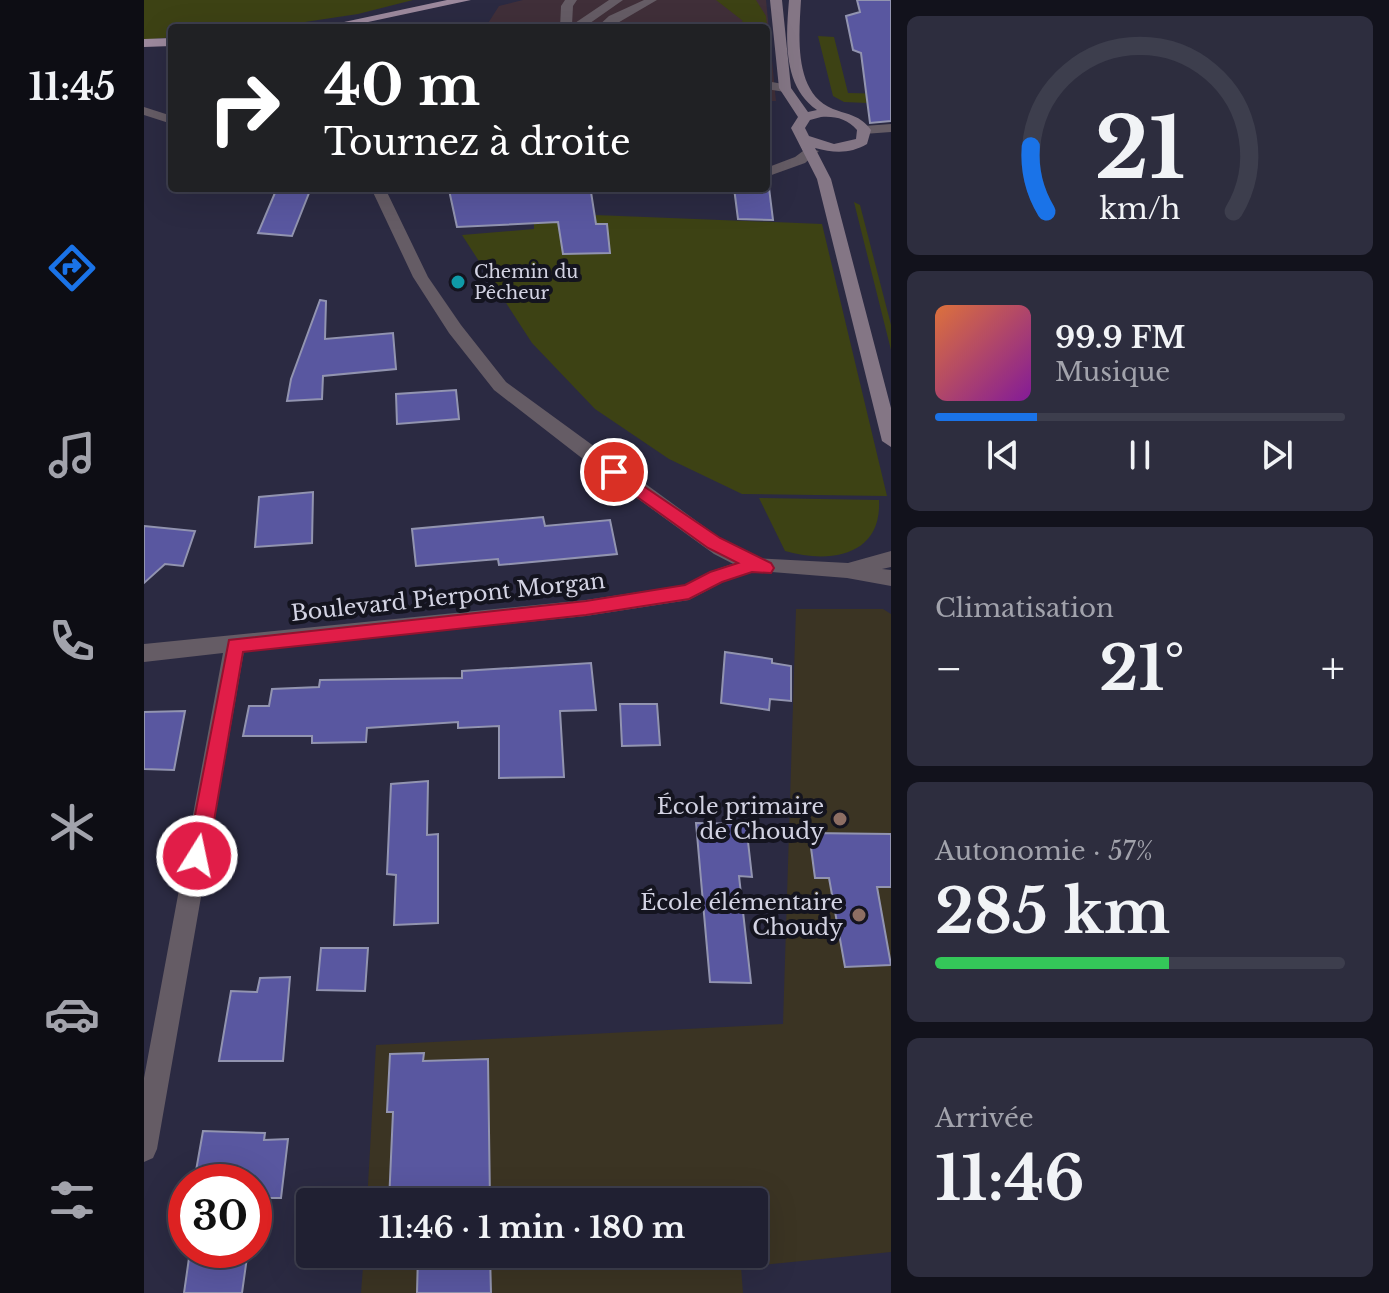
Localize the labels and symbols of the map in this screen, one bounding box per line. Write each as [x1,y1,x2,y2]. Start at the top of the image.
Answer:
place label: Chemin du Pêcheur [474,261,578,304]
marker: Chemin du Pêcheur [449,273,467,291]
pin [580,438,648,506]
street label: Boulevard Pierpont Morgan [289,567,607,627]
place label: École primaire de Choudy [657,792,824,845]
marker: École primaire de Choudy [831,810,849,828]
position arrow [155,814,239,898]
place label: École élémentaire Choudy [640,888,843,941]
marker: École élémentaire Choudy [850,906,868,924]
speed limit sign: 30 [168,1164,272,1268]

